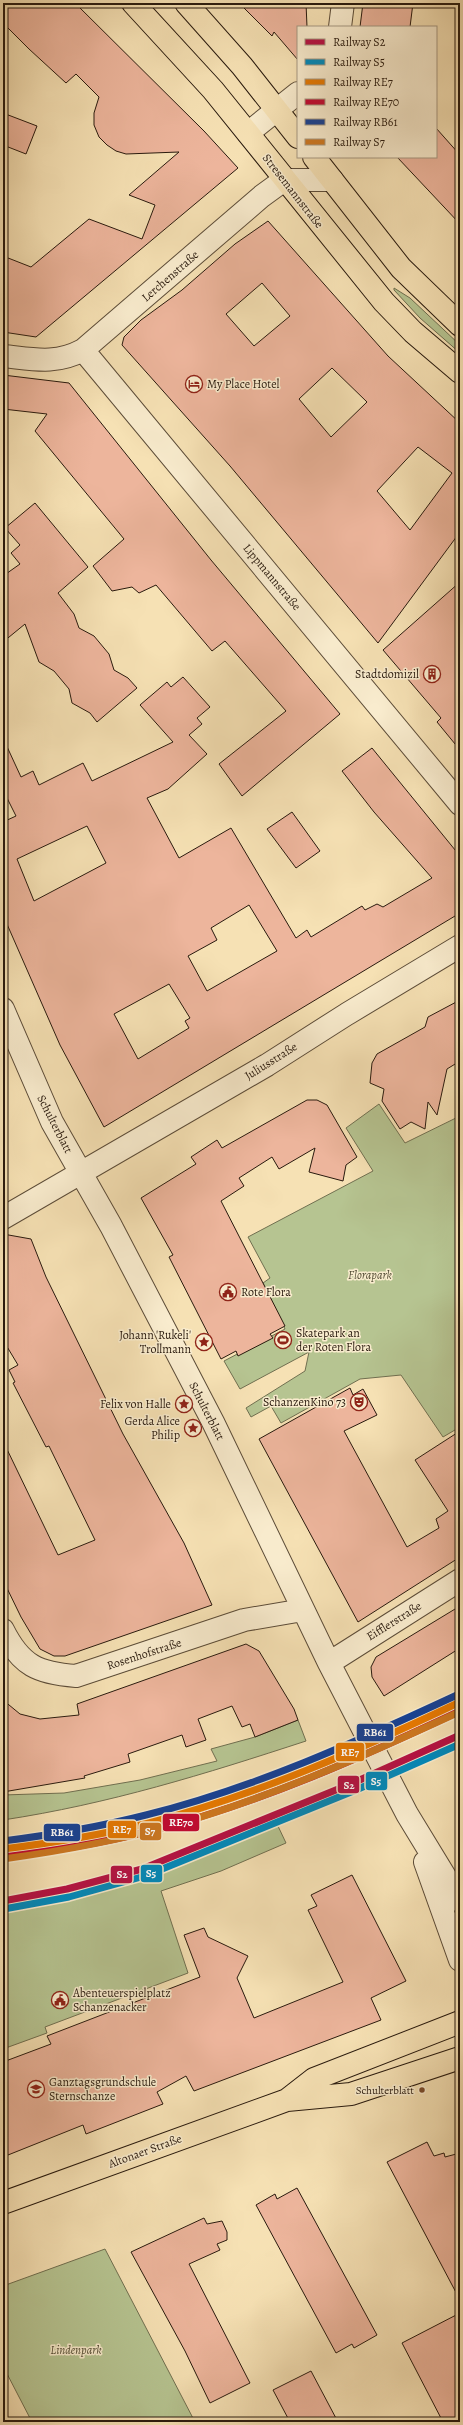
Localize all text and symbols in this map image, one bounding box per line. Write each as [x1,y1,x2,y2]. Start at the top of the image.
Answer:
legend [297,26,437,158]
text: Railway S2 [333,34,386,50]
text: Railway S5 [333,54,385,70]
text: Railway RE7 [333,74,394,90]
text: Railway RE70 [333,94,399,110]
text: Railway RB61 [333,114,398,130]
text: Railway S7 [333,134,386,150]
street label: Stresemannstraße [259,150,327,232]
street label: Lerchenstraße [138,247,202,305]
hotel icon: My Place Hotel [184,374,204,394]
place label: My Place Hotel [207,376,280,392]
street label: Lippmannstraße [239,540,305,614]
building icon: Stadtdomizil [422,664,442,684]
place label: Stadtdomizil [355,666,419,682]
street label: Juliusstraße [242,1039,300,1083]
street label: Schulterblatt [33,1092,77,1156]
park label: Florapark [348,1267,393,1283]
public building icon: Rote Flora [218,1282,238,1302]
place label: Rote Flora [241,1284,291,1300]
place label: Skatepark an der Roten Flora [296,1325,372,1355]
place label: Johann 'Rukeli' Trollmann [119,1327,191,1357]
sports icon: Skatepark an der Roten Flora [273,1330,293,1350]
place icon: Johann 'Rukeli' Trollmann [194,1332,214,1352]
street label: Schulterblatt [185,1379,229,1443]
theatre icon: SchanzenKino 73 [349,1392,369,1412]
place icon: Felix von Halle [174,1394,194,1414]
place label: SchanzenKino 73 [263,1394,346,1410]
place label: Felix von Halle [100,1396,171,1412]
place label: Gerda Alice Philip [125,1413,180,1443]
place icon: Gerda Alice Philip [183,1418,203,1438]
street label: Eifflerstraße [364,1598,424,1644]
street label: Rosenhofstraße [105,1634,183,1674]
line badge: RB61 [356,1723,394,1742]
text: RB61 [363,1725,387,1740]
line badge: RE7 [335,1742,365,1762]
text: RE7 [341,1745,359,1760]
line badge: S5 [365,1771,388,1791]
text: S5 [371,1774,382,1789]
line badge: S2 [337,1775,360,1794]
text: S2 [343,1778,355,1793]
line badge: RE70 [162,1813,200,1832]
text: RE70 [169,1815,193,1830]
line badge: RE7 [107,1820,137,1839]
text: RE7 [113,1822,131,1837]
line badge: S7 [139,1822,162,1841]
line badge: RB61 [43,1823,81,1842]
text: S7 [145,1824,156,1839]
text: RB61 [50,1825,74,1840]
line badge: S5 [140,1864,163,1883]
line badge: S2 [110,1865,133,1884]
text: S5 [146,1866,157,1881]
text: S2 [116,1867,128,1882]
place label: Abenteuerspielplatz Schanzenacker [72,1985,171,2015]
public building icon: Abenteuerspielplatz Schanzenacker [50,1990,70,2010]
place label: Ganztagsgrundschule Sternschanze [49,2074,156,2104]
school or university icon: Ganztagsgrundschule Sternschanze [26,2079,46,2099]
place label: Schulterblatt [356,2083,414,2098]
marker: Schulterblatt [417,2085,427,2095]
street label: Altonaer Straße [105,2130,184,2172]
park label: Lindenpark [50,2342,102,2358]

